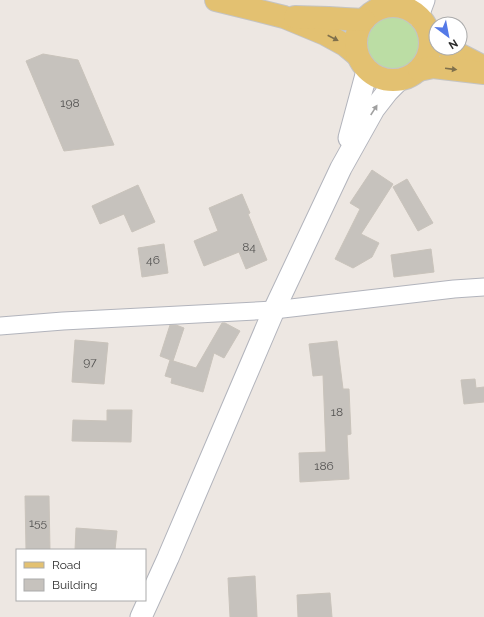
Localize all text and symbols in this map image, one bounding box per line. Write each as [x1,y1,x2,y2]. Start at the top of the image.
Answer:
north arrow [428,16,468,56]
one-way arrow [327,35,339,41]
text: N [446,36,460,52]
one-way arrow [445,66,457,72]
house number: 198 [60,96,80,110]
one-way arrow [370,105,378,115]
house number: 84 [242,240,256,254]
house number: 46 [146,253,160,267]
house number: 97 [83,355,97,369]
house number: 18 [331,405,343,419]
house number: 186 [314,459,334,473]
house number: 155 [29,516,48,530]
legend [16,549,146,601]
text: Road [52,558,81,572]
text: Building [52,578,98,592]

